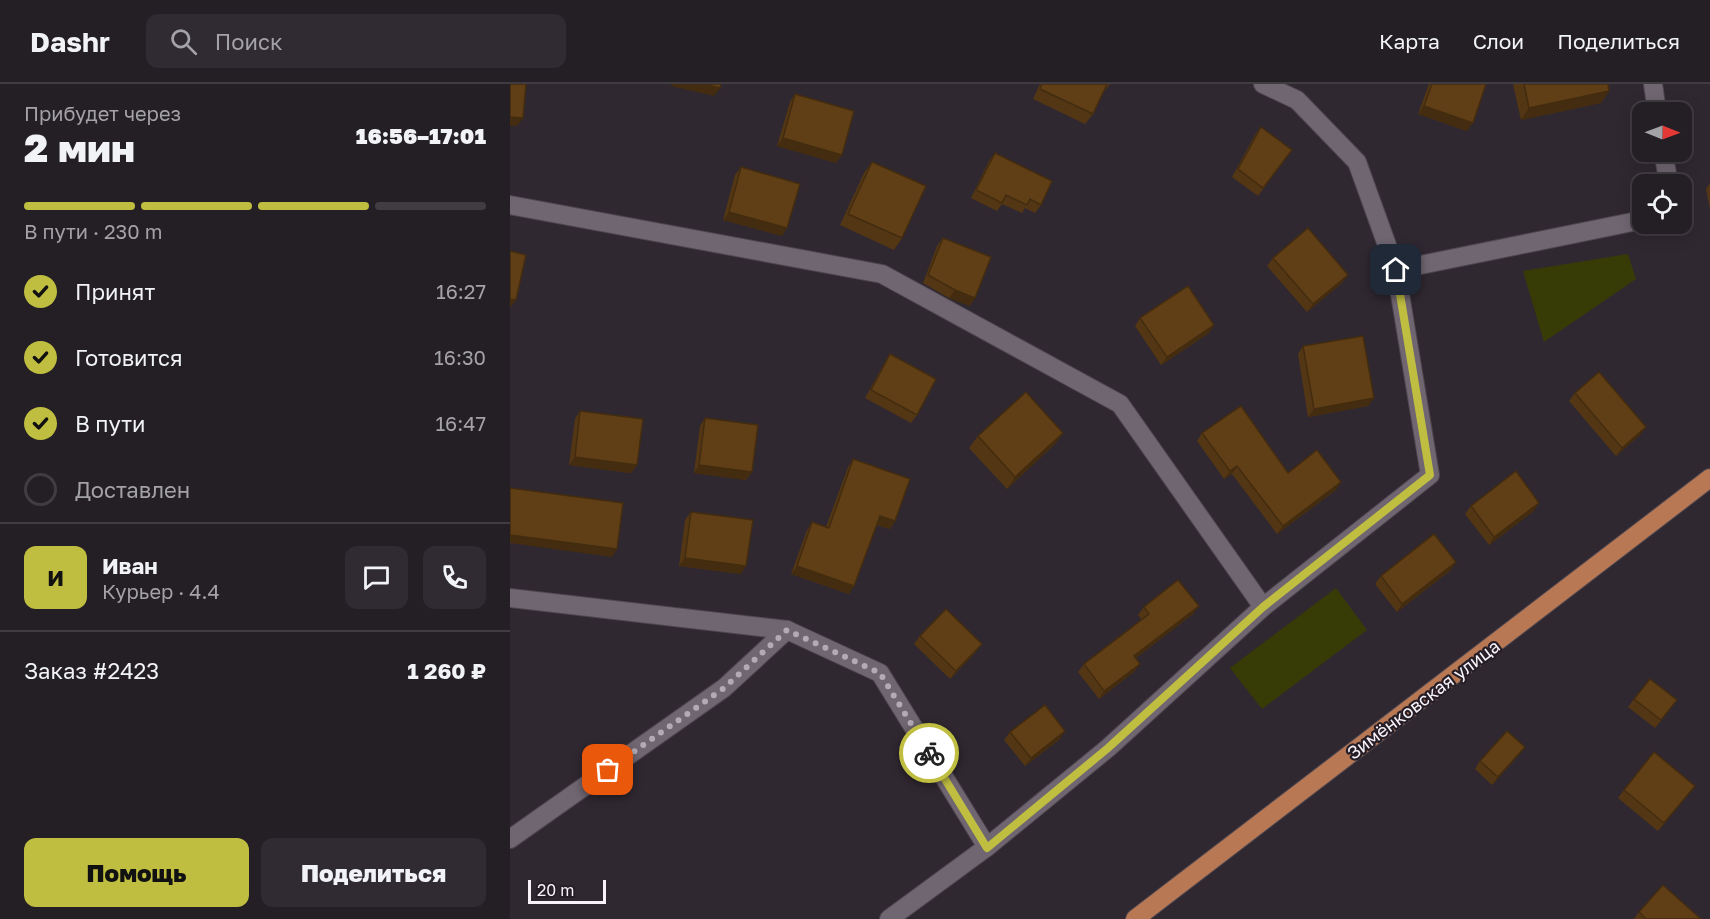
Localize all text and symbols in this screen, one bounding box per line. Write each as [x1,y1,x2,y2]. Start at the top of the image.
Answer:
search box [146,14,566,68]
text: Dashr [30,25,110,58]
icon: search [167,25,200,58]
text: Поиск [215,28,283,55]
text: Карта [1379,28,1440,54]
text: Слои [1473,28,1524,54]
text: Поделиться [1557,28,1680,54]
text: Прибудет через [24,101,181,125]
north arrow [1632,102,1692,162]
map controls [1632,102,1692,234]
text: 16:56–17:01 [356,122,486,149]
text: 2 мин [24,124,135,171]
button: locate [1632,174,1692,234]
text: В пути · 230 m [24,219,162,243]
pin [1370,244,1421,295]
icon: home [1379,253,1412,286]
icon: check [24,275,57,308]
text: Принят [75,278,155,305]
text: 16:27 [436,279,486,303]
icon: check [24,341,57,374]
text: Готовится [75,344,183,371]
text: 16:30 [434,345,486,369]
icon: check [24,407,57,440]
text: В пути [75,410,145,437]
text: 16:47 [435,411,486,435]
text: Доставлен [75,476,190,503]
button: chat [345,546,408,609]
button: phone [423,546,486,609]
text: Иван [102,552,158,579]
text: И [47,564,64,591]
text: Курьер · 4.4 [102,579,220,603]
street label: Зимёнковская улица [1342,634,1504,764]
text: Заказ #2423 [24,657,159,684]
text: 1 260 ₽ [407,657,486,684]
courier [899,723,959,783]
icon: bike [913,737,946,770]
pin [582,744,633,795]
icon: bag [591,753,624,786]
button: Помощь [24,838,249,907]
button: Поделиться [261,838,486,907]
scale bar [528,877,606,904]
text: 20 m [537,880,574,900]

